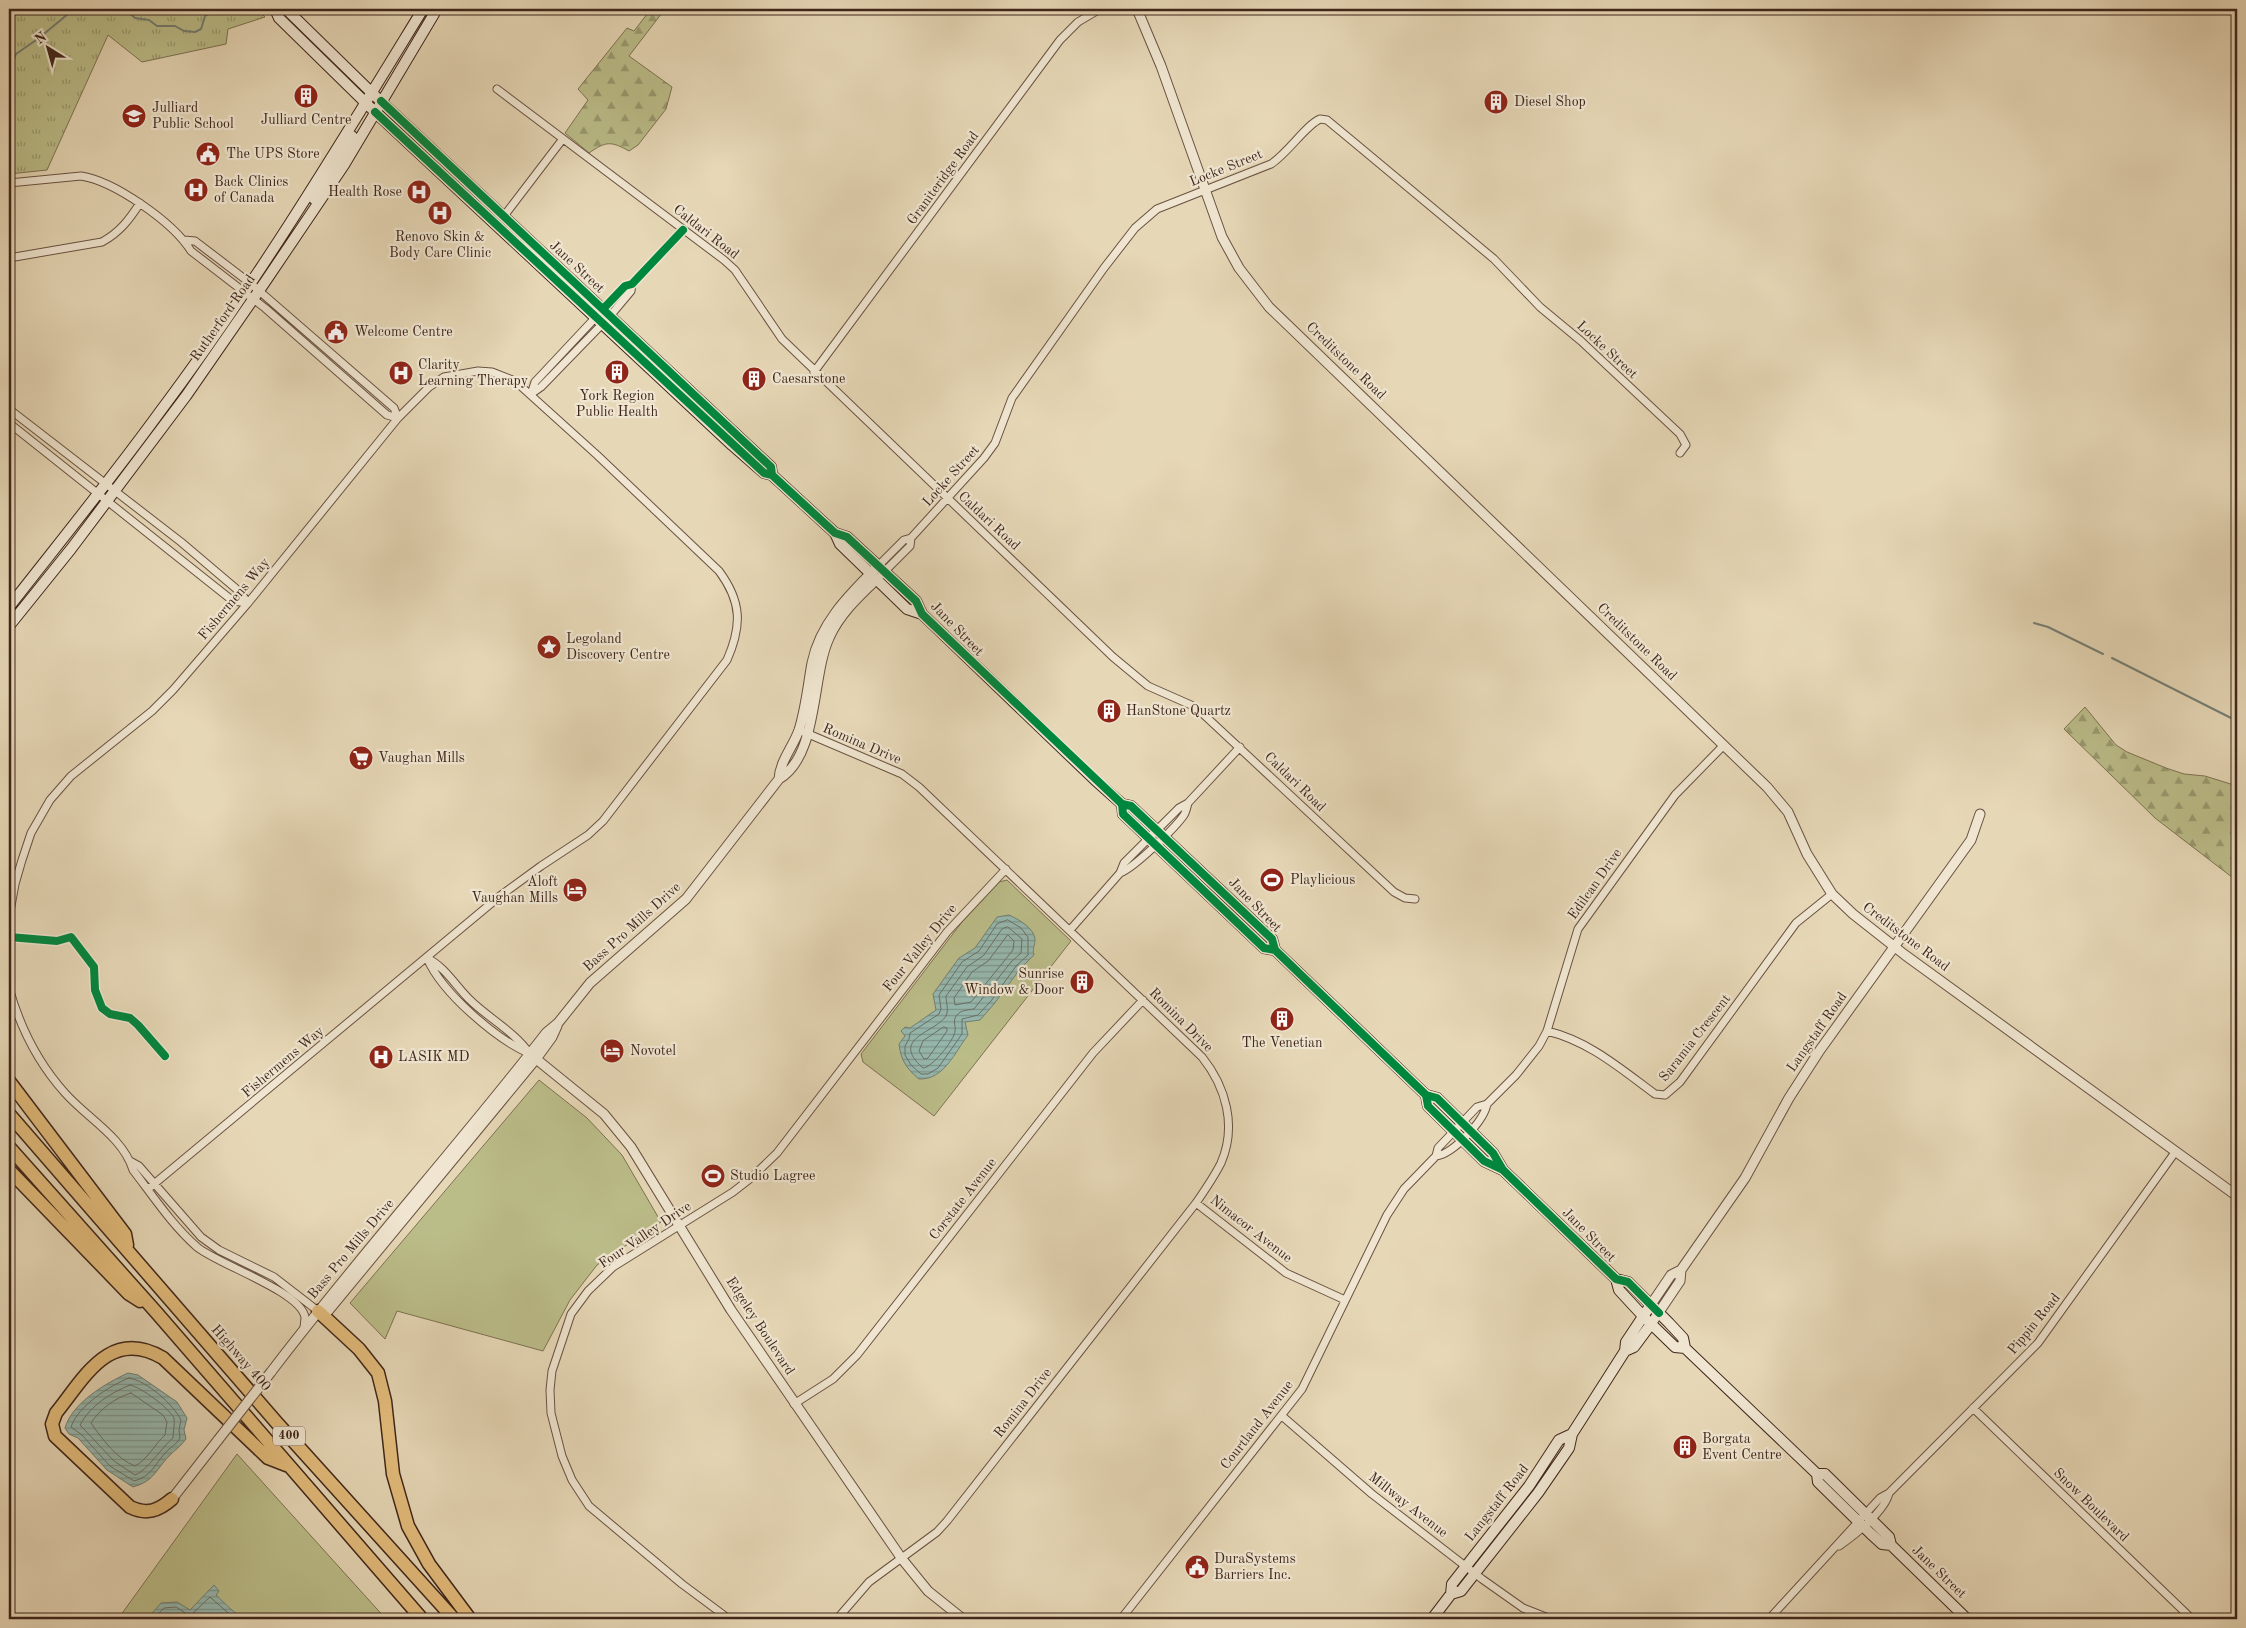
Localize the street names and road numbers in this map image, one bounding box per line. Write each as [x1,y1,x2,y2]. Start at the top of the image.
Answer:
street label: Graniteridge Road [905,129,981,227]
street label: Locke Street [1188,147,1264,189]
street label: Caldari Road [671,202,741,262]
street label: Jane Street [547,238,607,296]
street label: Rutherford Road [188,272,258,364]
street label: Locke Street [1574,319,1640,382]
street label: Creditstone Road [1304,320,1388,402]
street label: Locke Street [920,443,982,509]
street label: Caldari Road [955,489,1023,553]
street label: Fishermens Way [196,555,273,643]
street label: Jane Street [928,599,986,659]
street label: Creditstone Road [1595,601,1679,683]
street label: Romina Drive [821,721,903,767]
street label: Caldari Road [1262,750,1328,814]
street label: Edilcan Drive [1566,846,1624,922]
street label: Jane Street [1226,875,1284,935]
street label: Bass Pro Mills Drive [581,880,683,974]
street label: Creditstone Road [1860,900,1952,974]
street label: Four Valley Drive [881,902,959,994]
street label: Romina Drive [1146,985,1216,1055]
street label: Langstaff Road [1784,990,1850,1074]
street label: Saramia Crescent [1657,992,1733,1084]
street label: Fishermens Way [239,1023,327,1100]
street label: Corstate Avenue [927,1155,999,1243]
street label: Nimacor Avenue [1207,1193,1295,1265]
street label: Bass Pro Mills Drive [305,1196,397,1302]
street label: Four Valley Drive [596,1199,694,1271]
street label: Jane Street [1559,1205,1619,1265]
street label: Edgeley Boulevard [723,1274,797,1378]
street label: Pippin Road [2005,1291,2063,1357]
street label: Highway 400 [209,1322,273,1394]
street label: Romina Drive [992,1366,1054,1440]
street label: Courtland Avenue [1218,1378,1296,1472]
road number: 400 [273,1426,305,1445]
street label: Langstaff Road [1463,1462,1531,1544]
street label: Snow Boulevard [2051,1466,2131,1544]
street label: Millway Avenue [1366,1470,1450,1540]
street label: Jane Street [1909,1543,1969,1601]

